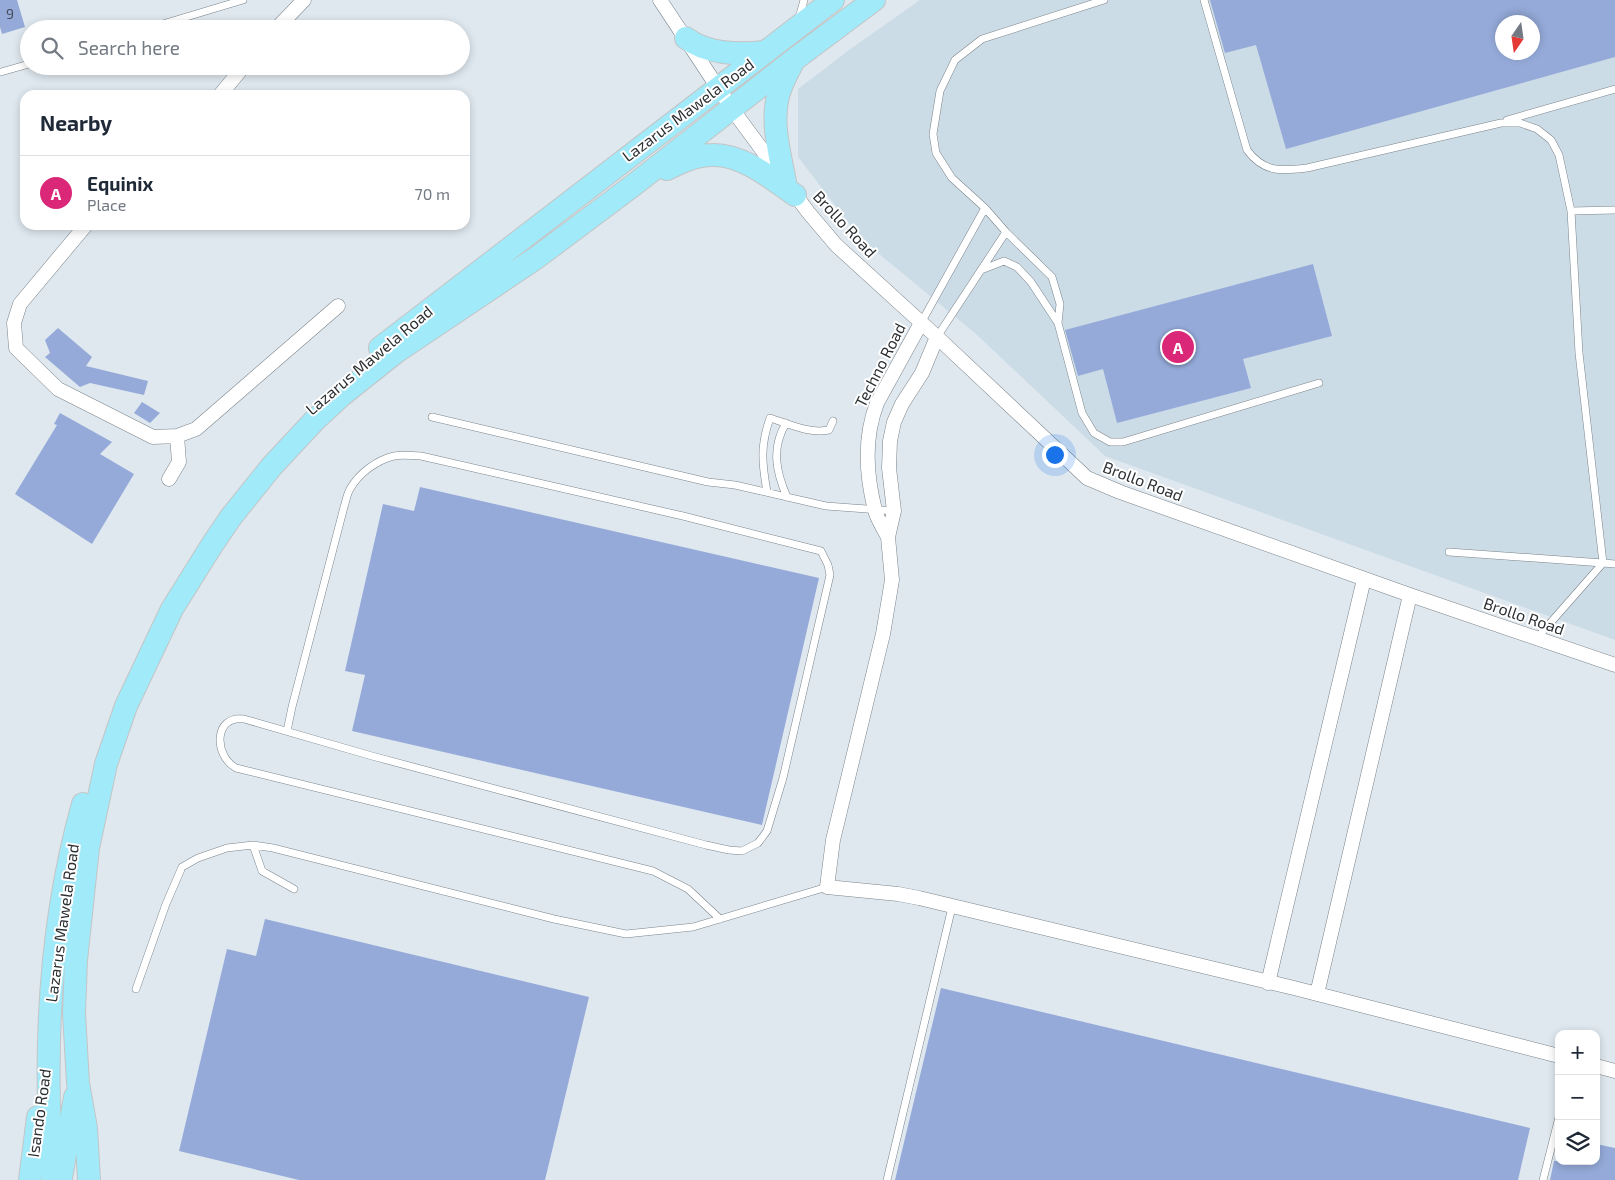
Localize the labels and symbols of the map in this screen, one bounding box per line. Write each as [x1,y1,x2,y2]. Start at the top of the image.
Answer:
house number: 9 [6,5,14,22]
north arrow [1495,15,1540,60]
street label: Lazarus Mawela Road [618,54,757,165]
street label: Brollo Road [810,186,881,261]
street label: Lazarus Mawela Road [301,301,436,418]
street label: Techno Road [850,319,909,410]
pin: A [1162,328,1194,366]
your location [1042,442,1068,468]
street label: Brollo Road [1100,457,1186,504]
street label: Brollo Road [1481,593,1567,638]
street label: Lazarus Mawela Road [41,843,82,1003]
street label: Isando Road [23,1068,54,1158]

